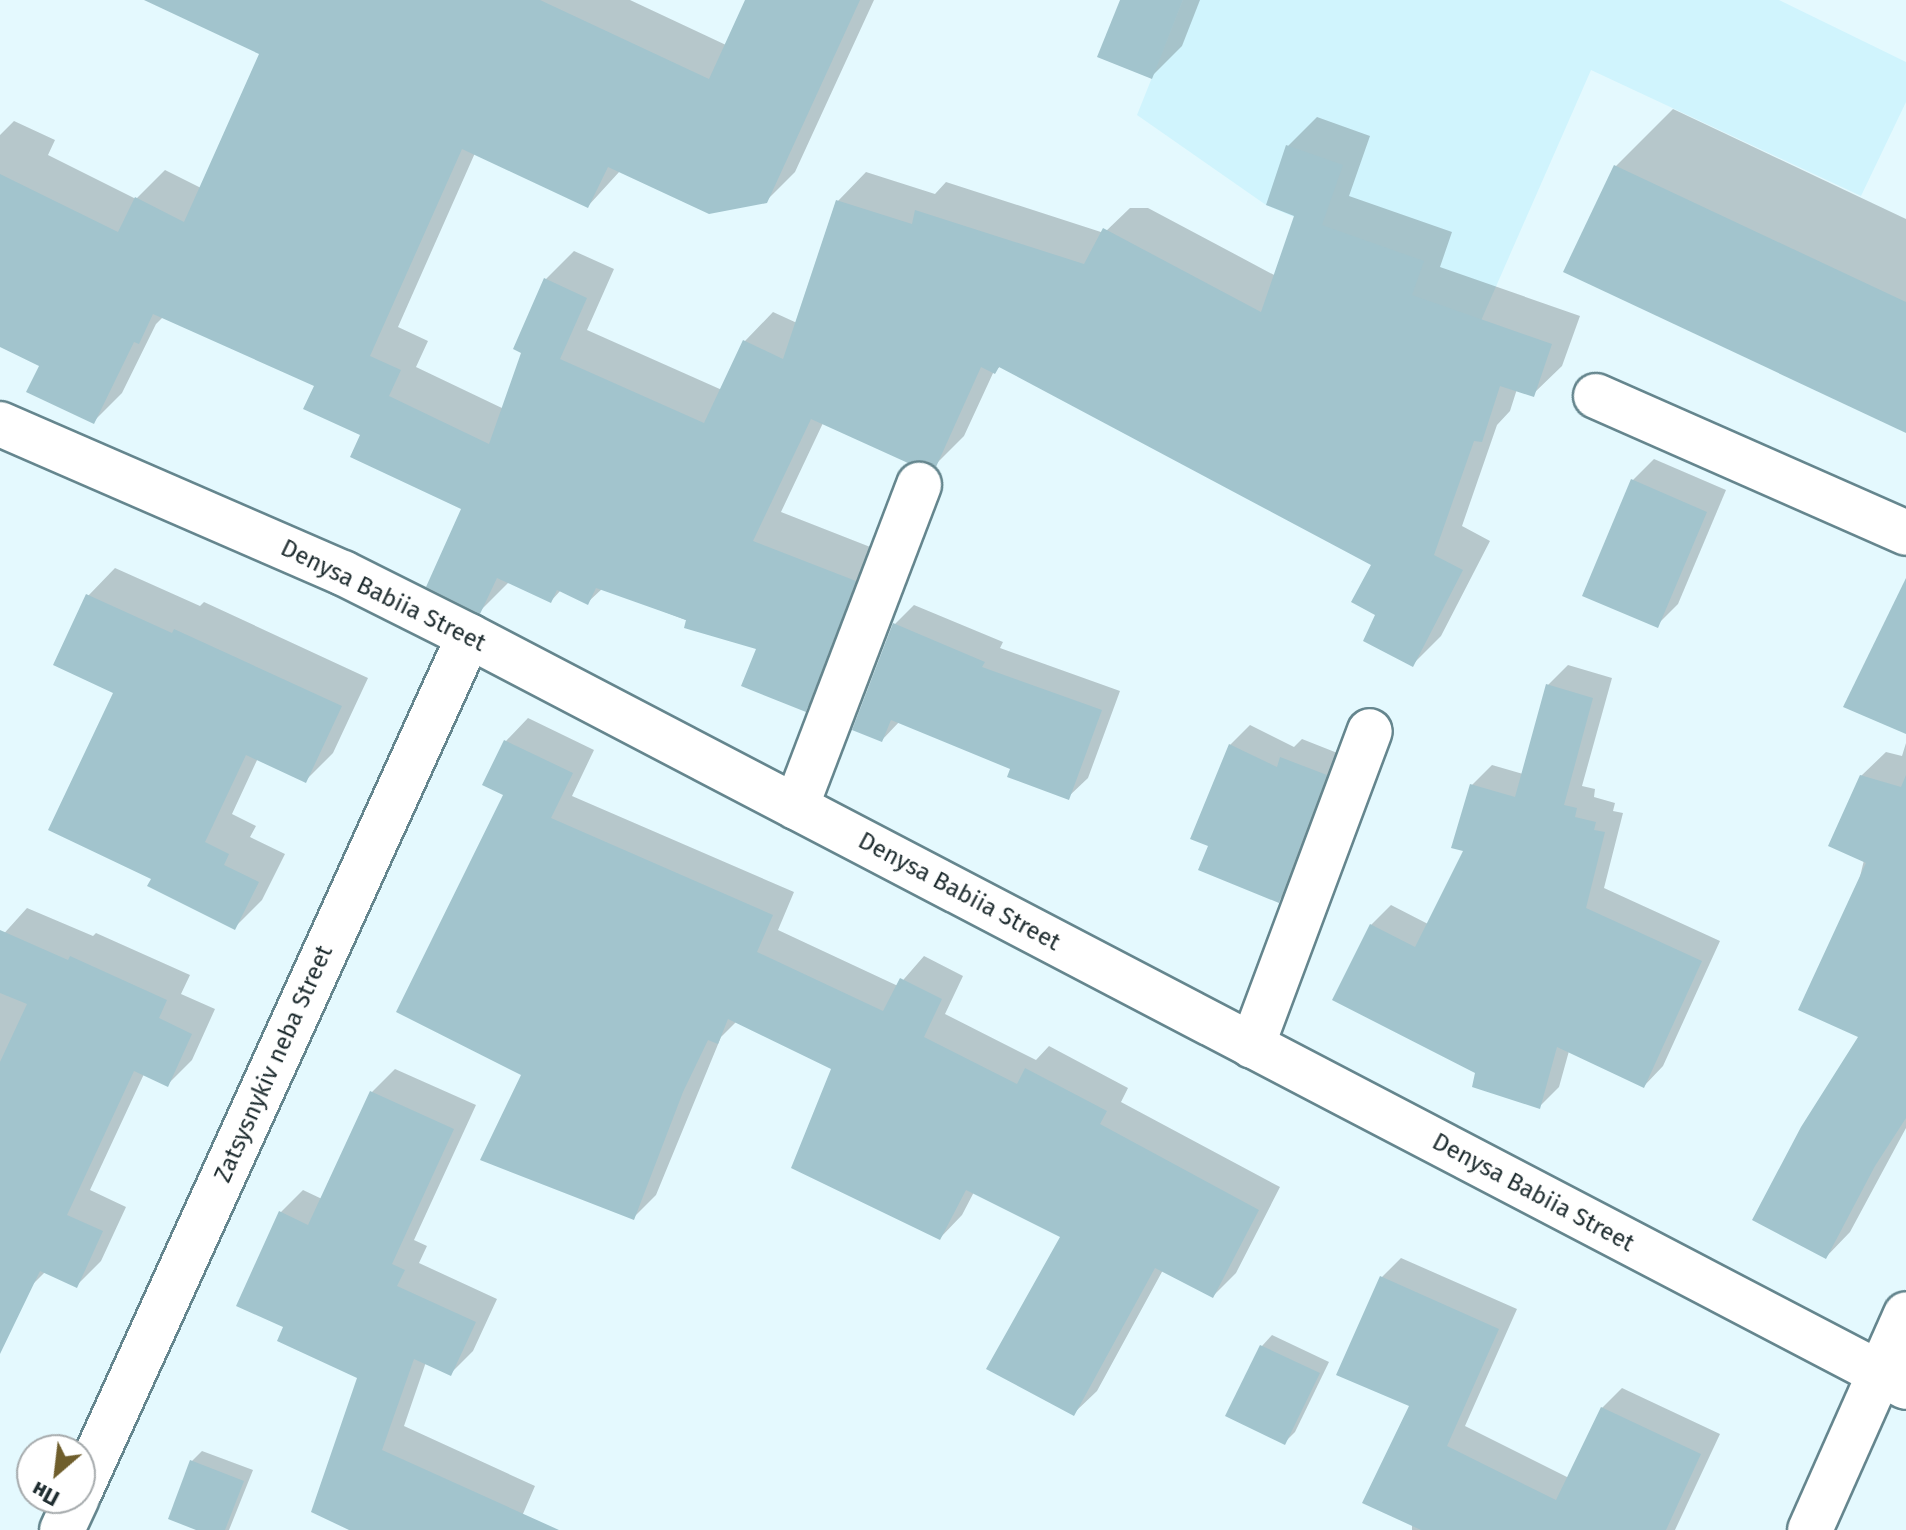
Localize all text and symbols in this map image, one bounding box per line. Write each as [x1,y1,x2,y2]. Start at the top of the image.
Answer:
street label: Denysa Babiia Street [276,534,490,658]
street label: Denysa Babiia Street [853,827,1065,957]
street label: Zatsysnykiv neba Street [209,941,339,1187]
street label: Denysa Babiia Street [1427,1128,1639,1258]
north arrow [16,1434,96,1514]
text: Пн [27,1475,64,1512]

